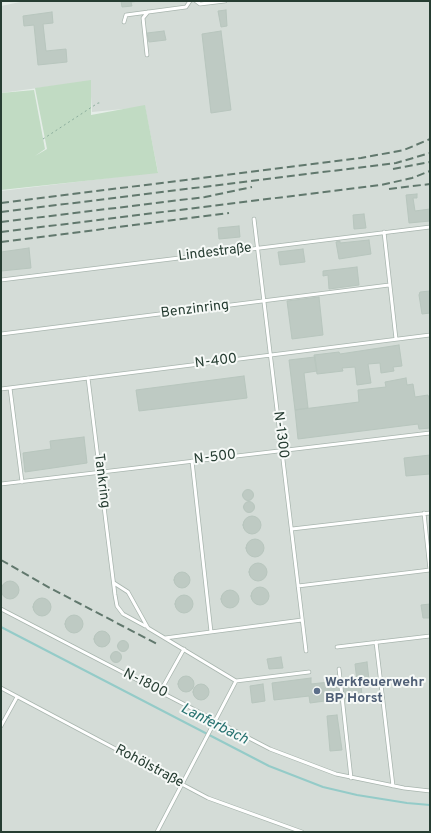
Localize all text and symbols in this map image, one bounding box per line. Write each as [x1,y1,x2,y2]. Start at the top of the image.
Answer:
street label: Lindestraße [177,240,253,266]
street label: Benzinring [160,297,230,323]
street label: N-400 [194,351,238,373]
street label: N-1300 [269,410,291,460]
street label: N-500 [193,447,237,469]
street label: Tankring [89,453,113,509]
street label: N-1800 [120,666,170,702]
place label: Werkfeuerwehr BP Horst [325,675,424,708]
marker: Werkfeuerwehr BP Horst [312,686,322,696]
water label: Lanferbach [177,700,251,750]
street label: Rohölstraße [112,742,186,792]

